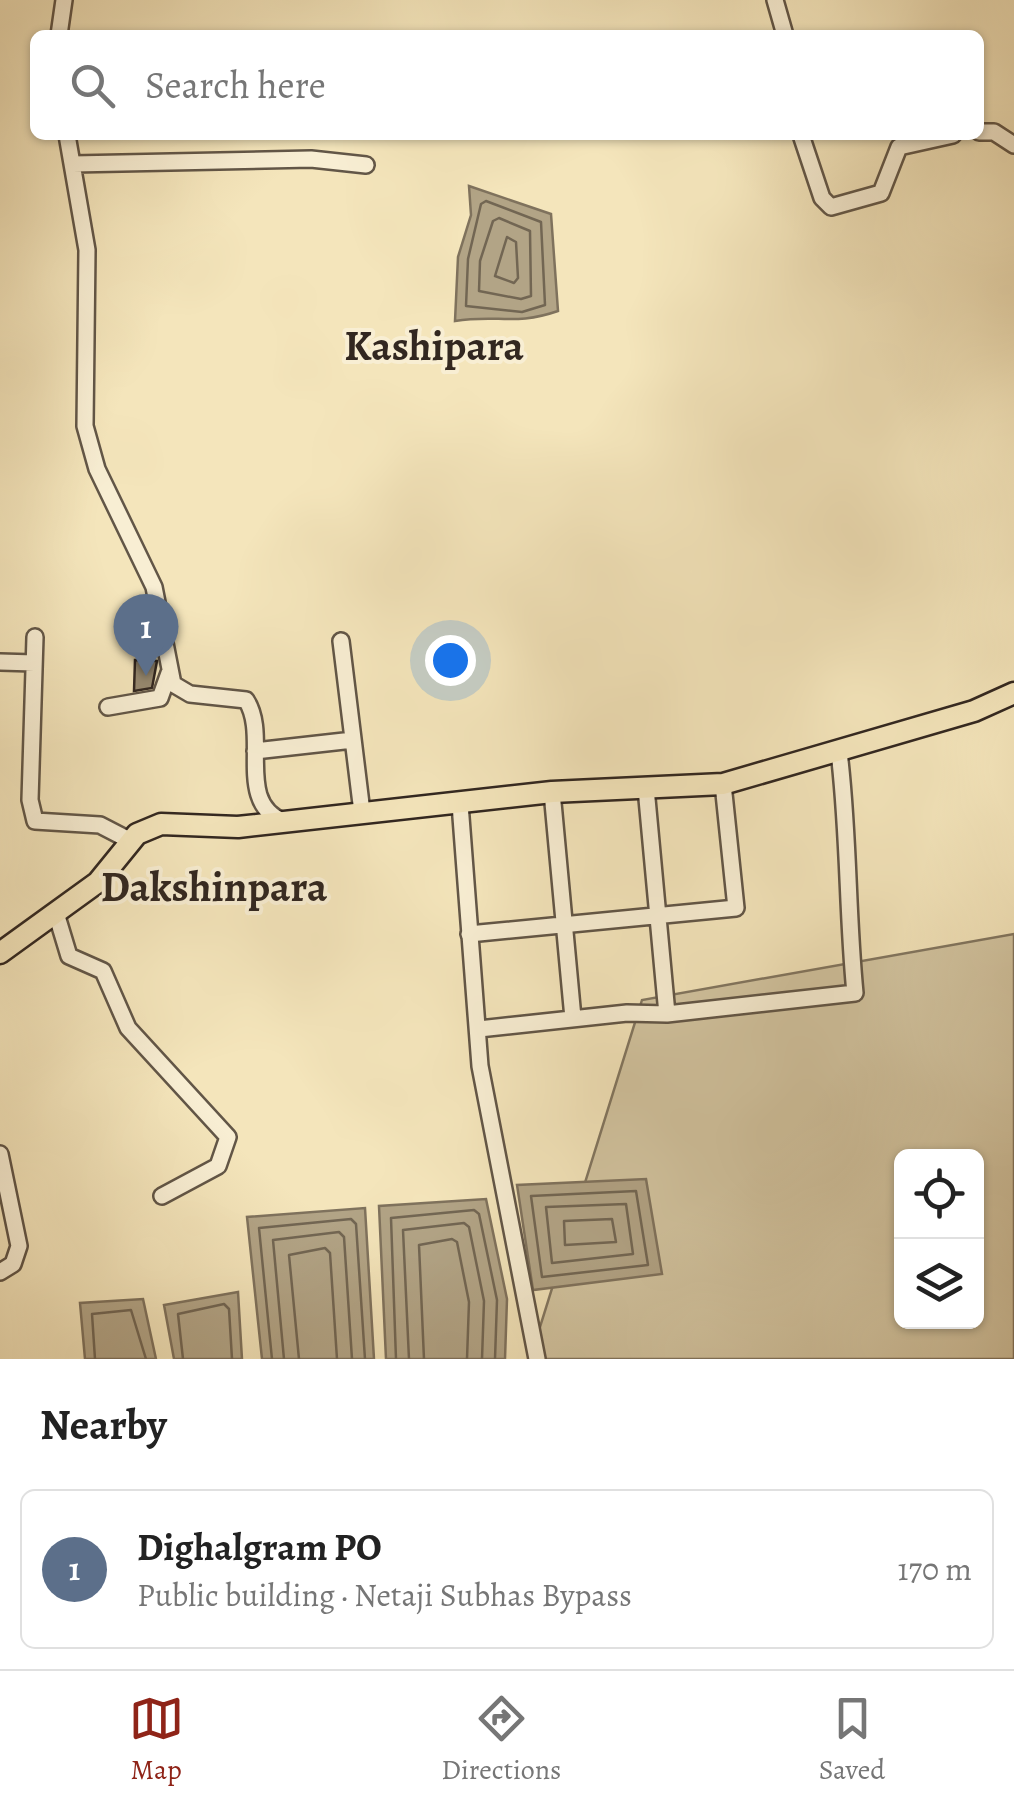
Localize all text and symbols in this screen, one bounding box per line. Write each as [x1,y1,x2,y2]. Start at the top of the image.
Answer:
search box [30,30,984,140]
icon: search [65,58,120,113]
text: Search here [145,59,326,111]
district label: Kashipara [344,317,525,374]
pin: 1 [114,594,178,676]
your location [425,635,476,686]
district label: Dakshinpara [101,858,328,915]
map controls [894,1149,984,1329]
button: locate [894,1149,984,1239]
button: layers [894,1239,984,1329]
text: Nearby [40,1396,167,1453]
text: Dighalgram PO [137,1521,382,1573]
text: 1 [69,1547,80,1591]
text: 170 m [898,1547,972,1591]
text: Public building · Netaji Subhas Bypass [137,1573,632,1617]
tab: Map [129,1691,184,1789]
tab: Directions [441,1691,561,1789]
tab: Saved [819,1691,885,1789]

